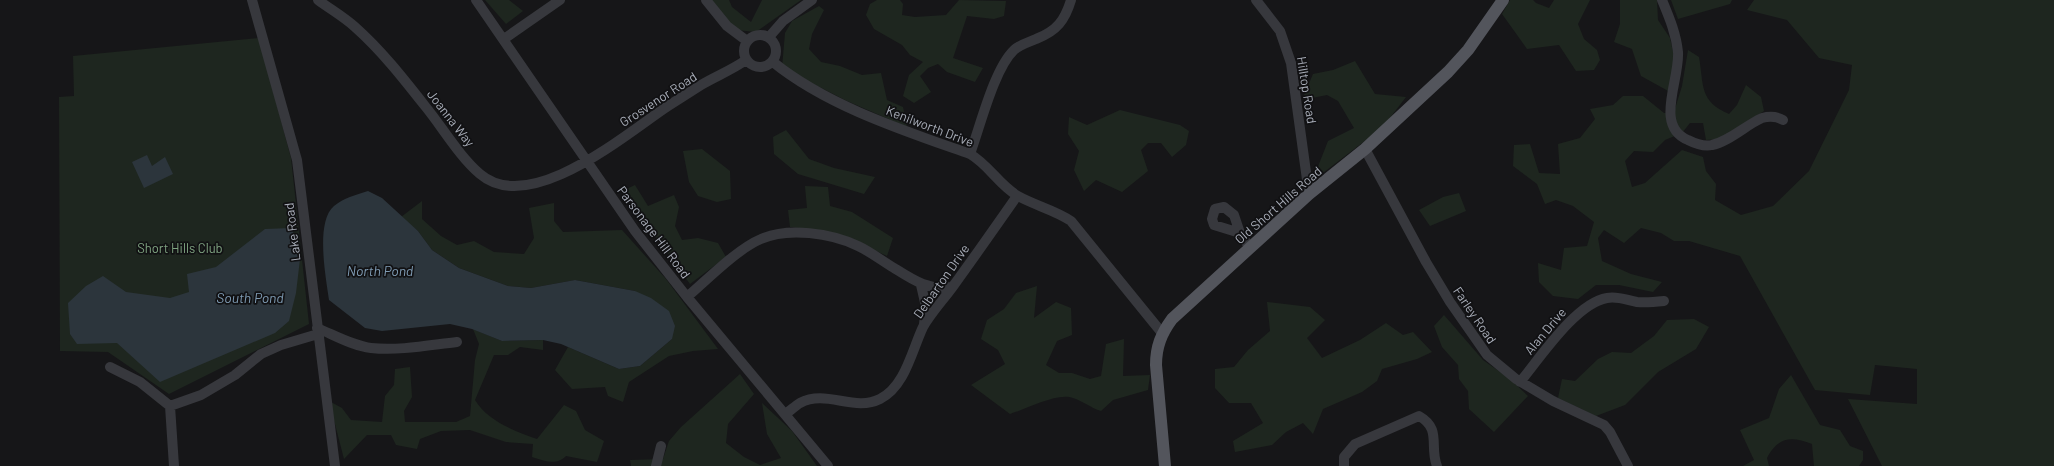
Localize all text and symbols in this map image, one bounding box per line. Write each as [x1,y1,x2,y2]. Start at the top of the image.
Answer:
street label: Hilltop Road [1294,55,1320,125]
street label: Grosvenor Road [617,68,699,130]
street label: Joanna Way [424,86,478,150]
street label: Kenilworth Drive [884,102,976,150]
street label: Old Short Hills Road [1231,163,1325,247]
street label: Parsonage Hill Road [614,183,694,281]
street label: Lake Road [280,202,304,262]
park label: Short Hills Club [137,240,223,256]
street label: Delbarton Drive [910,241,972,321]
water label: North Pond [347,262,414,279]
street label: Farley Road [1450,283,1500,347]
water label: South Pond [216,289,284,306]
street label: Alan Drive [1521,304,1569,358]

